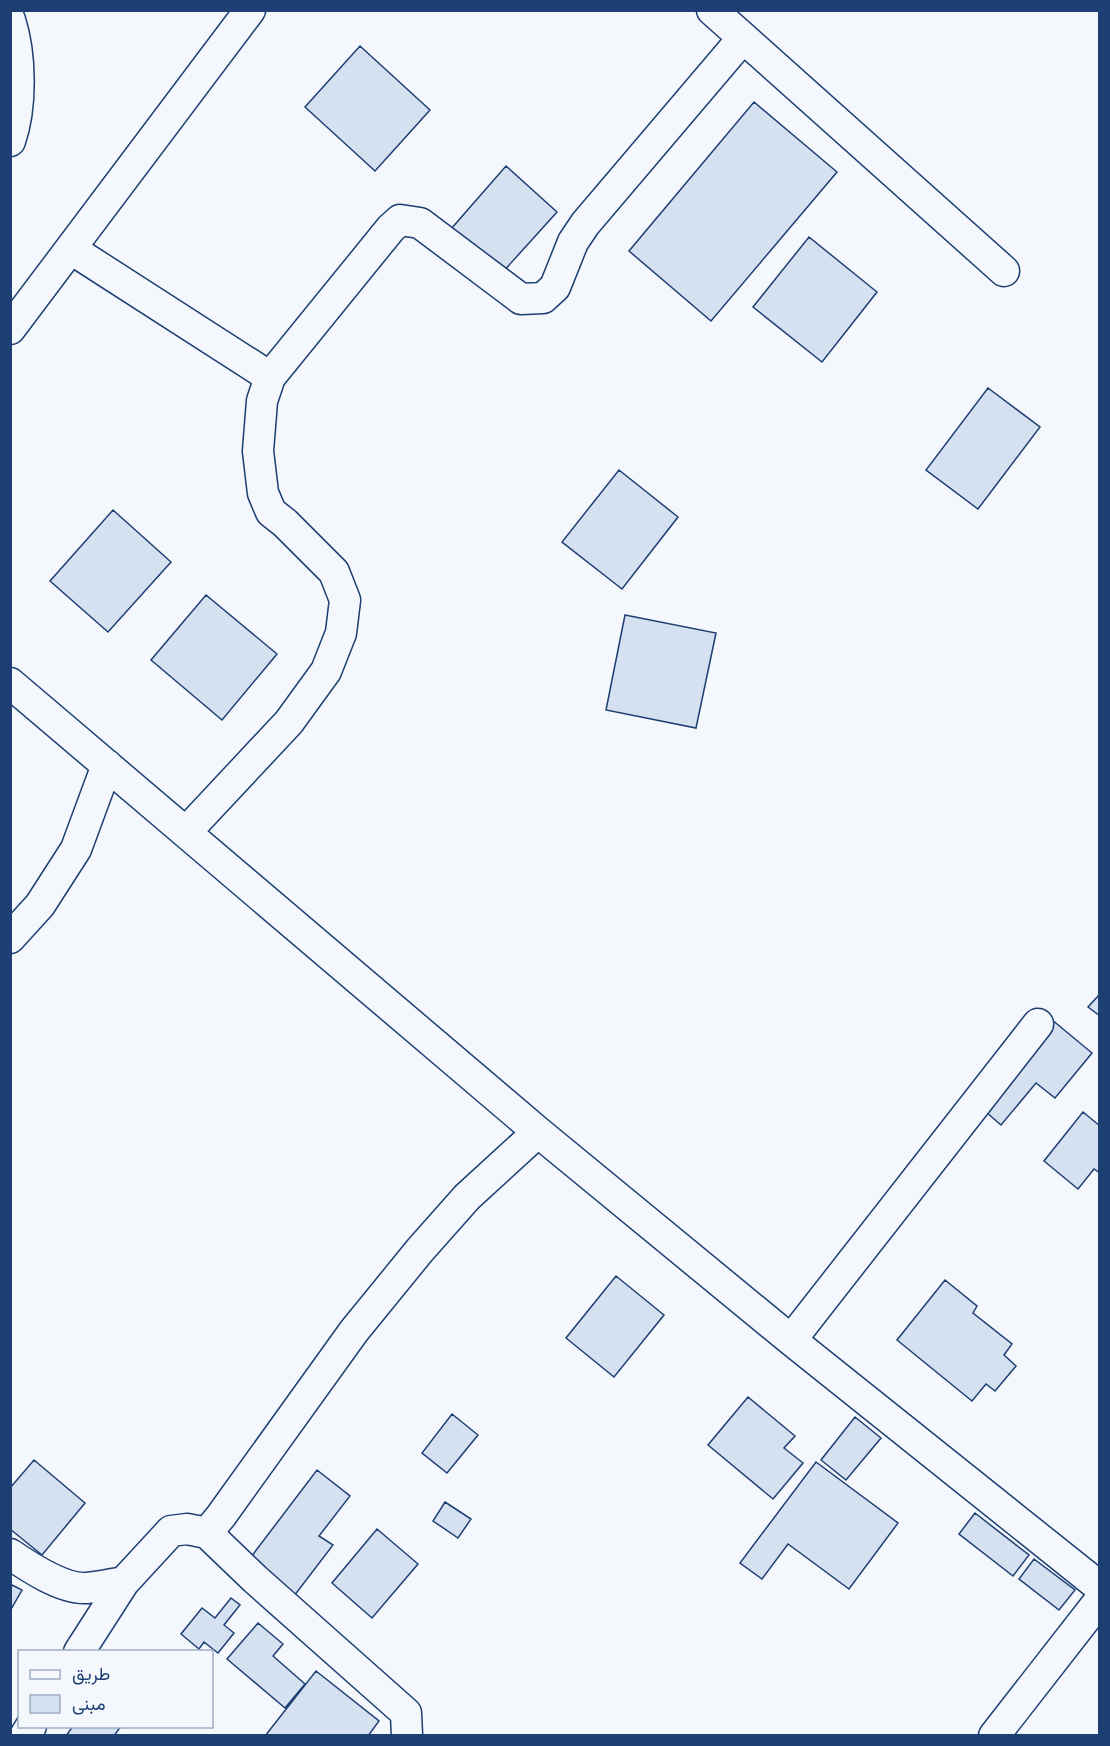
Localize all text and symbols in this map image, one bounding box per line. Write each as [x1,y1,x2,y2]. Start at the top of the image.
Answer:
legend [18,1650,213,1728]
text: طريق [72,1663,110,1685]
text: مبنى [72,1693,106,1715]

